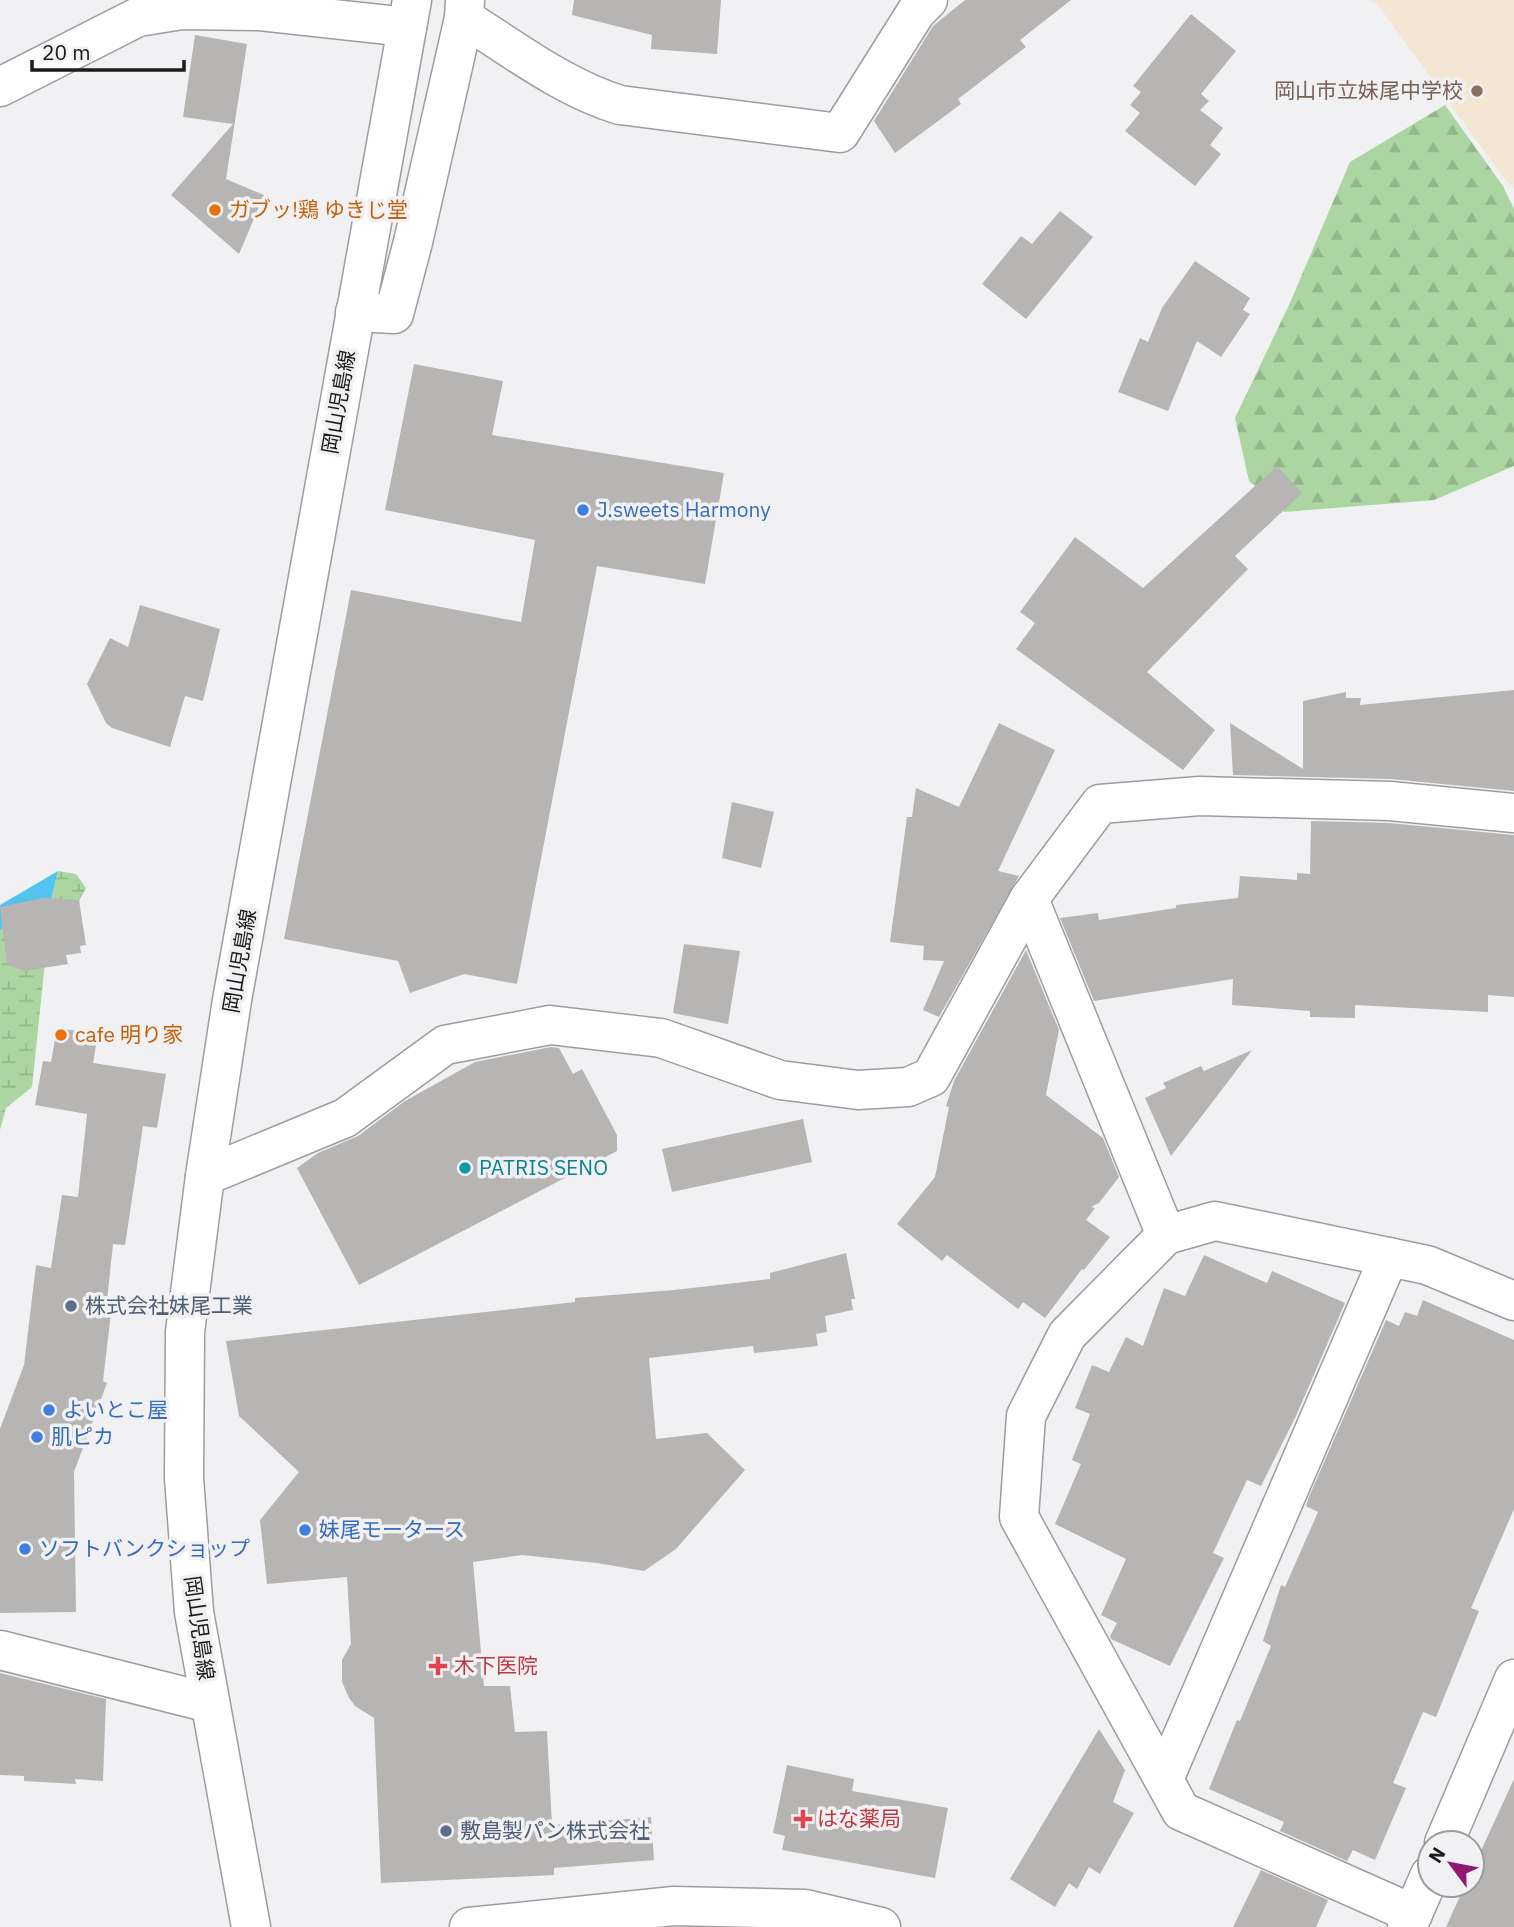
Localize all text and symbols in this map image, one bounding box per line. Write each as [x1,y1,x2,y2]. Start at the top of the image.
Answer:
scale bar [32,28,184,72]
text: 20 m [42,38,91,66]
place label: 岡山市立妹尾中学校 [1274,76,1463,104]
marker: 岡山市立妹尾中学校 [1469,83,1485,99]
place label: ガブッ!鶏 ゆきじ堂 [229,195,408,223]
marker: ガブッ!鶏 ゆきじ堂 [207,202,223,218]
street label: 岡山児島線 [315,348,361,456]
place label: J.sweets Harmony [597,495,771,523]
marker: J.sweets Harmony [575,502,591,518]
street label: 岡山児島線 [216,907,262,1015]
place label: cafe 明り家 [75,1020,183,1048]
marker: cafe 明り家 [53,1027,69,1043]
place label: PATRIS SENO [479,1153,608,1181]
marker: PATRIS SENO [457,1160,473,1176]
place label: 株式会社妹尾工業 [85,1291,253,1319]
marker: 株式会社妹尾工業 [63,1298,79,1314]
place label: よいとこ屋 [63,1395,168,1423]
marker: よいとこ屋 [41,1402,57,1418]
place label: 肌ピカ [51,1422,114,1450]
marker: 肌ピカ [29,1429,45,1445]
place label: 妹尾モータース [319,1515,465,1543]
marker: 妹尾モータース [297,1522,313,1538]
place label: ソフトバンクショップ [39,1534,250,1562]
marker: ソフトバンクショップ [17,1541,33,1557]
street label: 岡山児島線 [179,1574,221,1682]
place label: 木下医院 [454,1651,538,1679]
marker: 木下医院 [428,1656,448,1676]
place label: はな薬局 [817,1804,901,1832]
marker: はな薬局 [795,1811,811,1827]
place label: 敷島製パン株式会社 [460,1816,650,1844]
marker: 敷島製パン株式会社 [438,1823,454,1839]
north arrow [1416,1829,1486,1899]
text: N [1423,1843,1450,1867]

